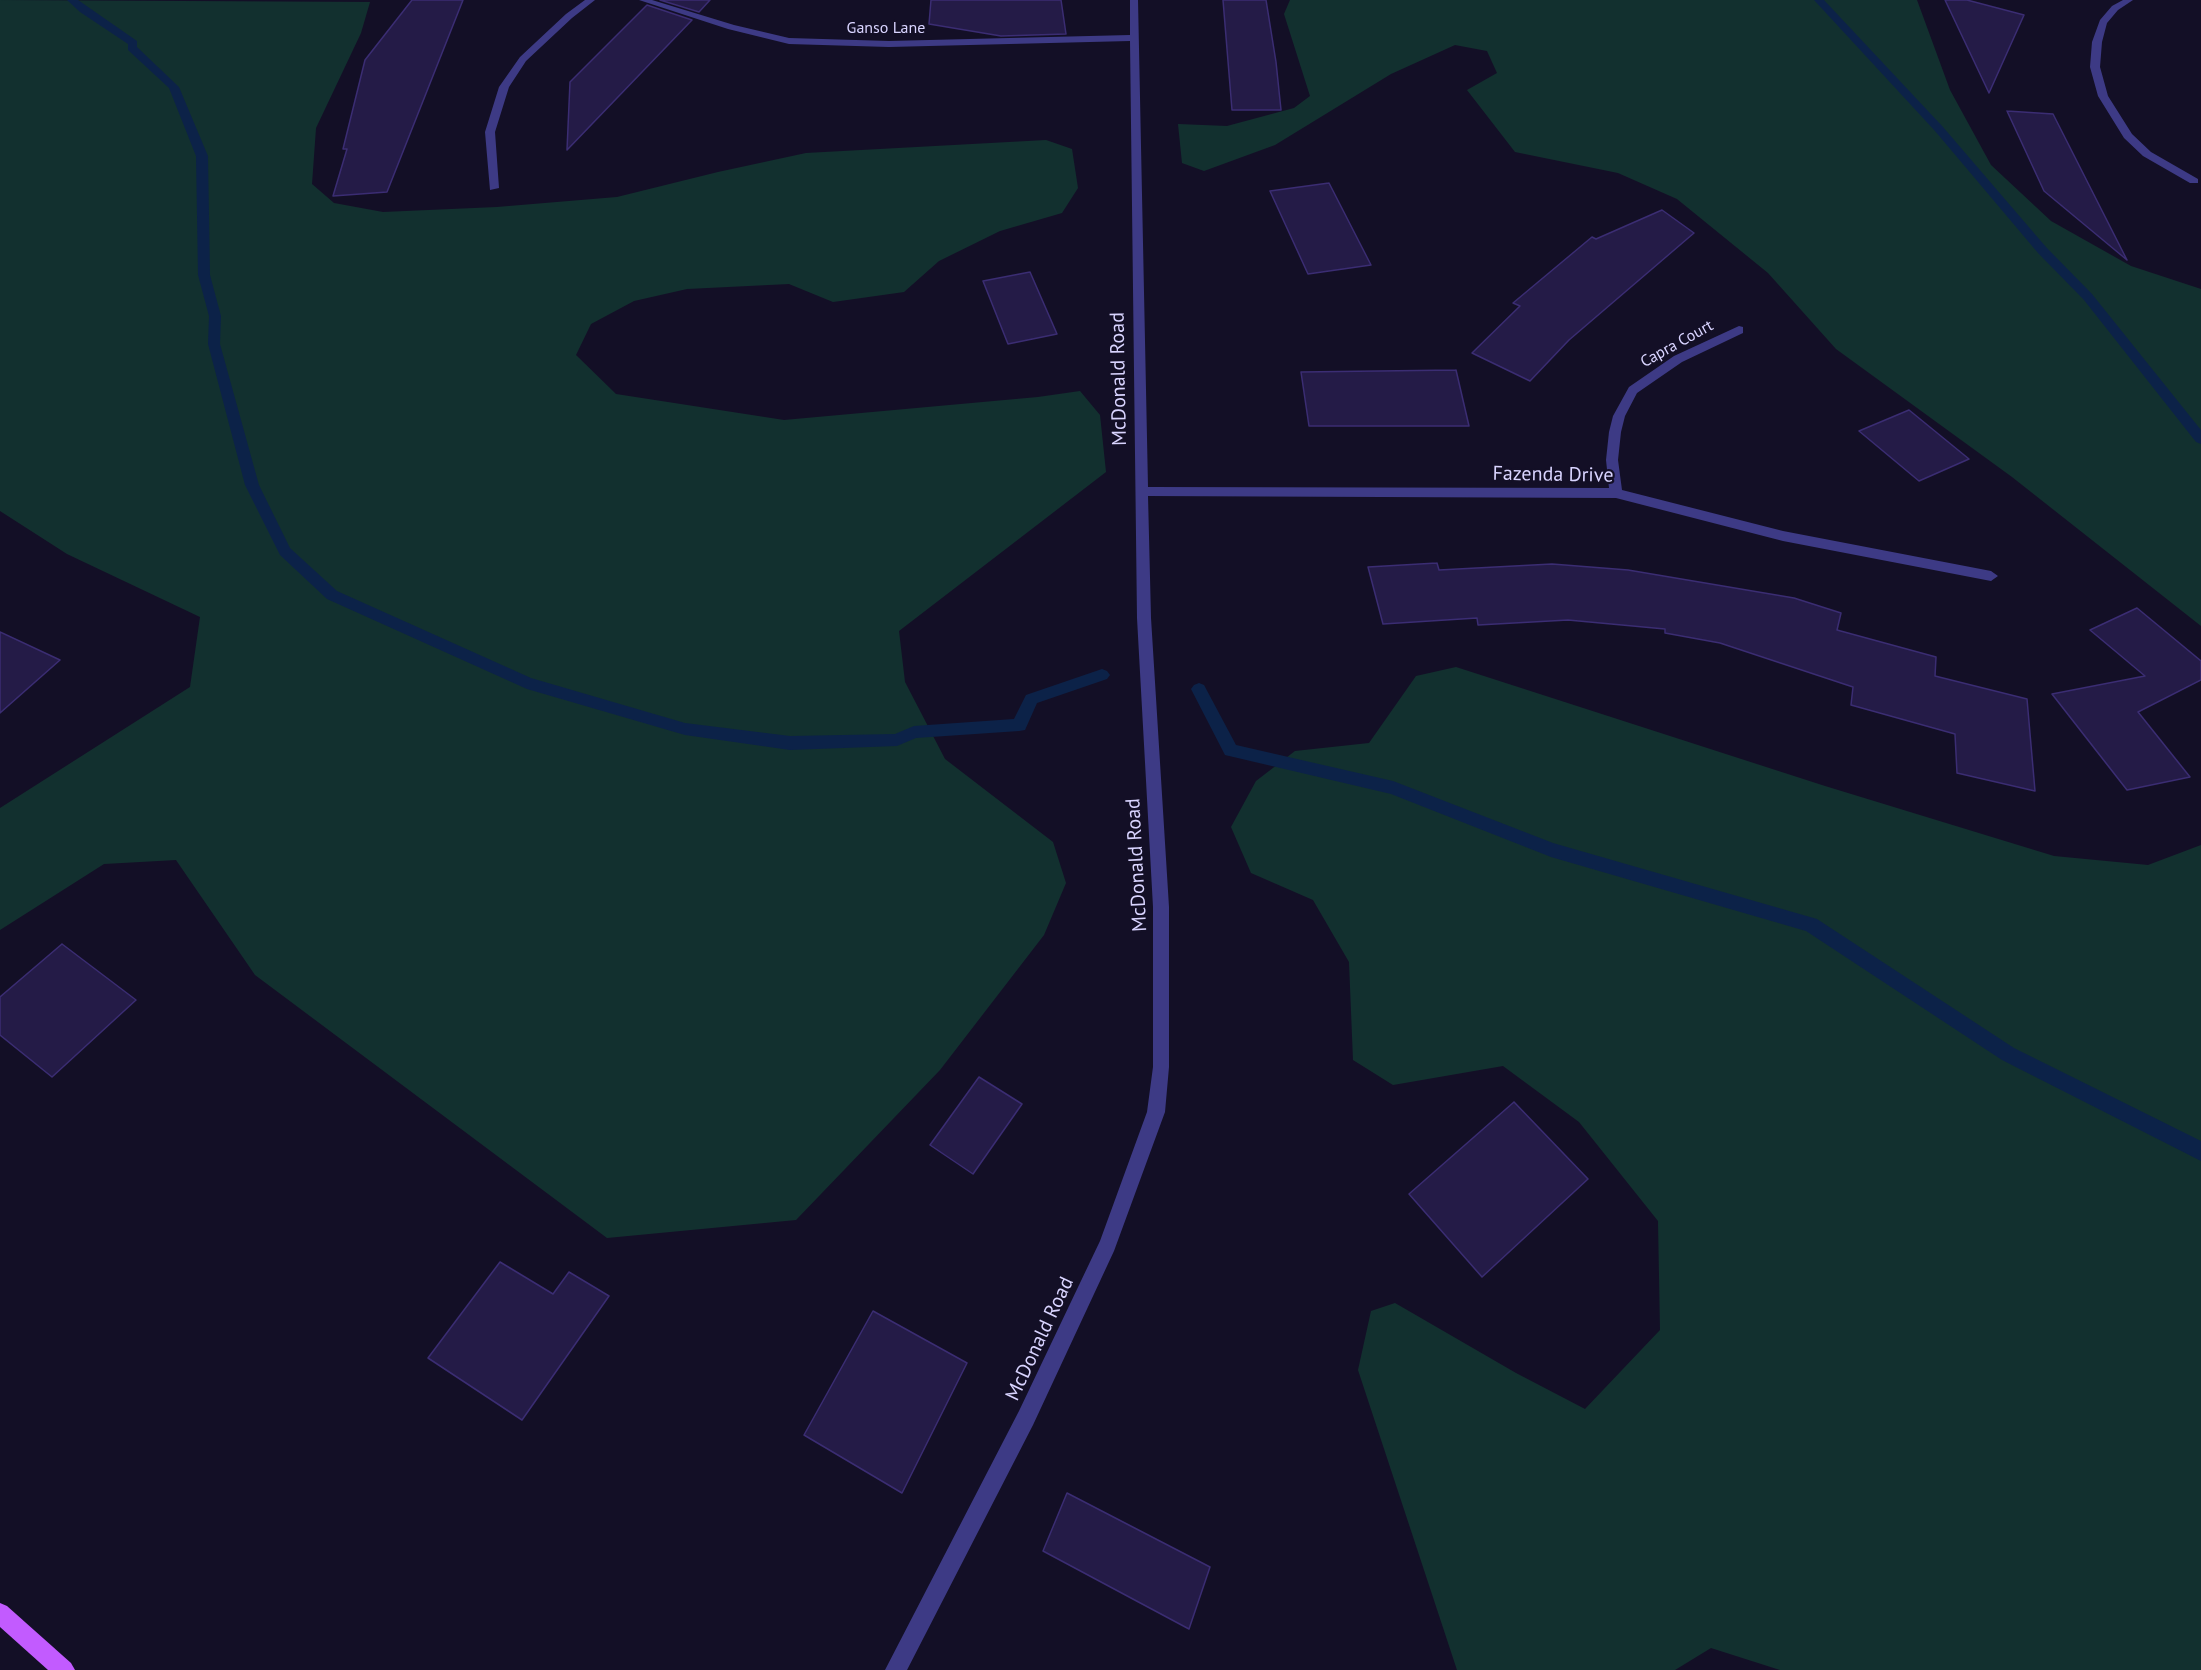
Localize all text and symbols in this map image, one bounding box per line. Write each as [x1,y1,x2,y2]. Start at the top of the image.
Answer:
street label: Ganso Lane [847,18,925,38]
street label: McDonald Road [1106,312,1132,446]
street label: Capra Court [1637,316,1717,372]
street label: Fazenda Drive [1492,462,1614,488]
street label: McDonald Road [1122,798,1152,932]
street label: McDonald Road [1001,1273,1079,1405]

